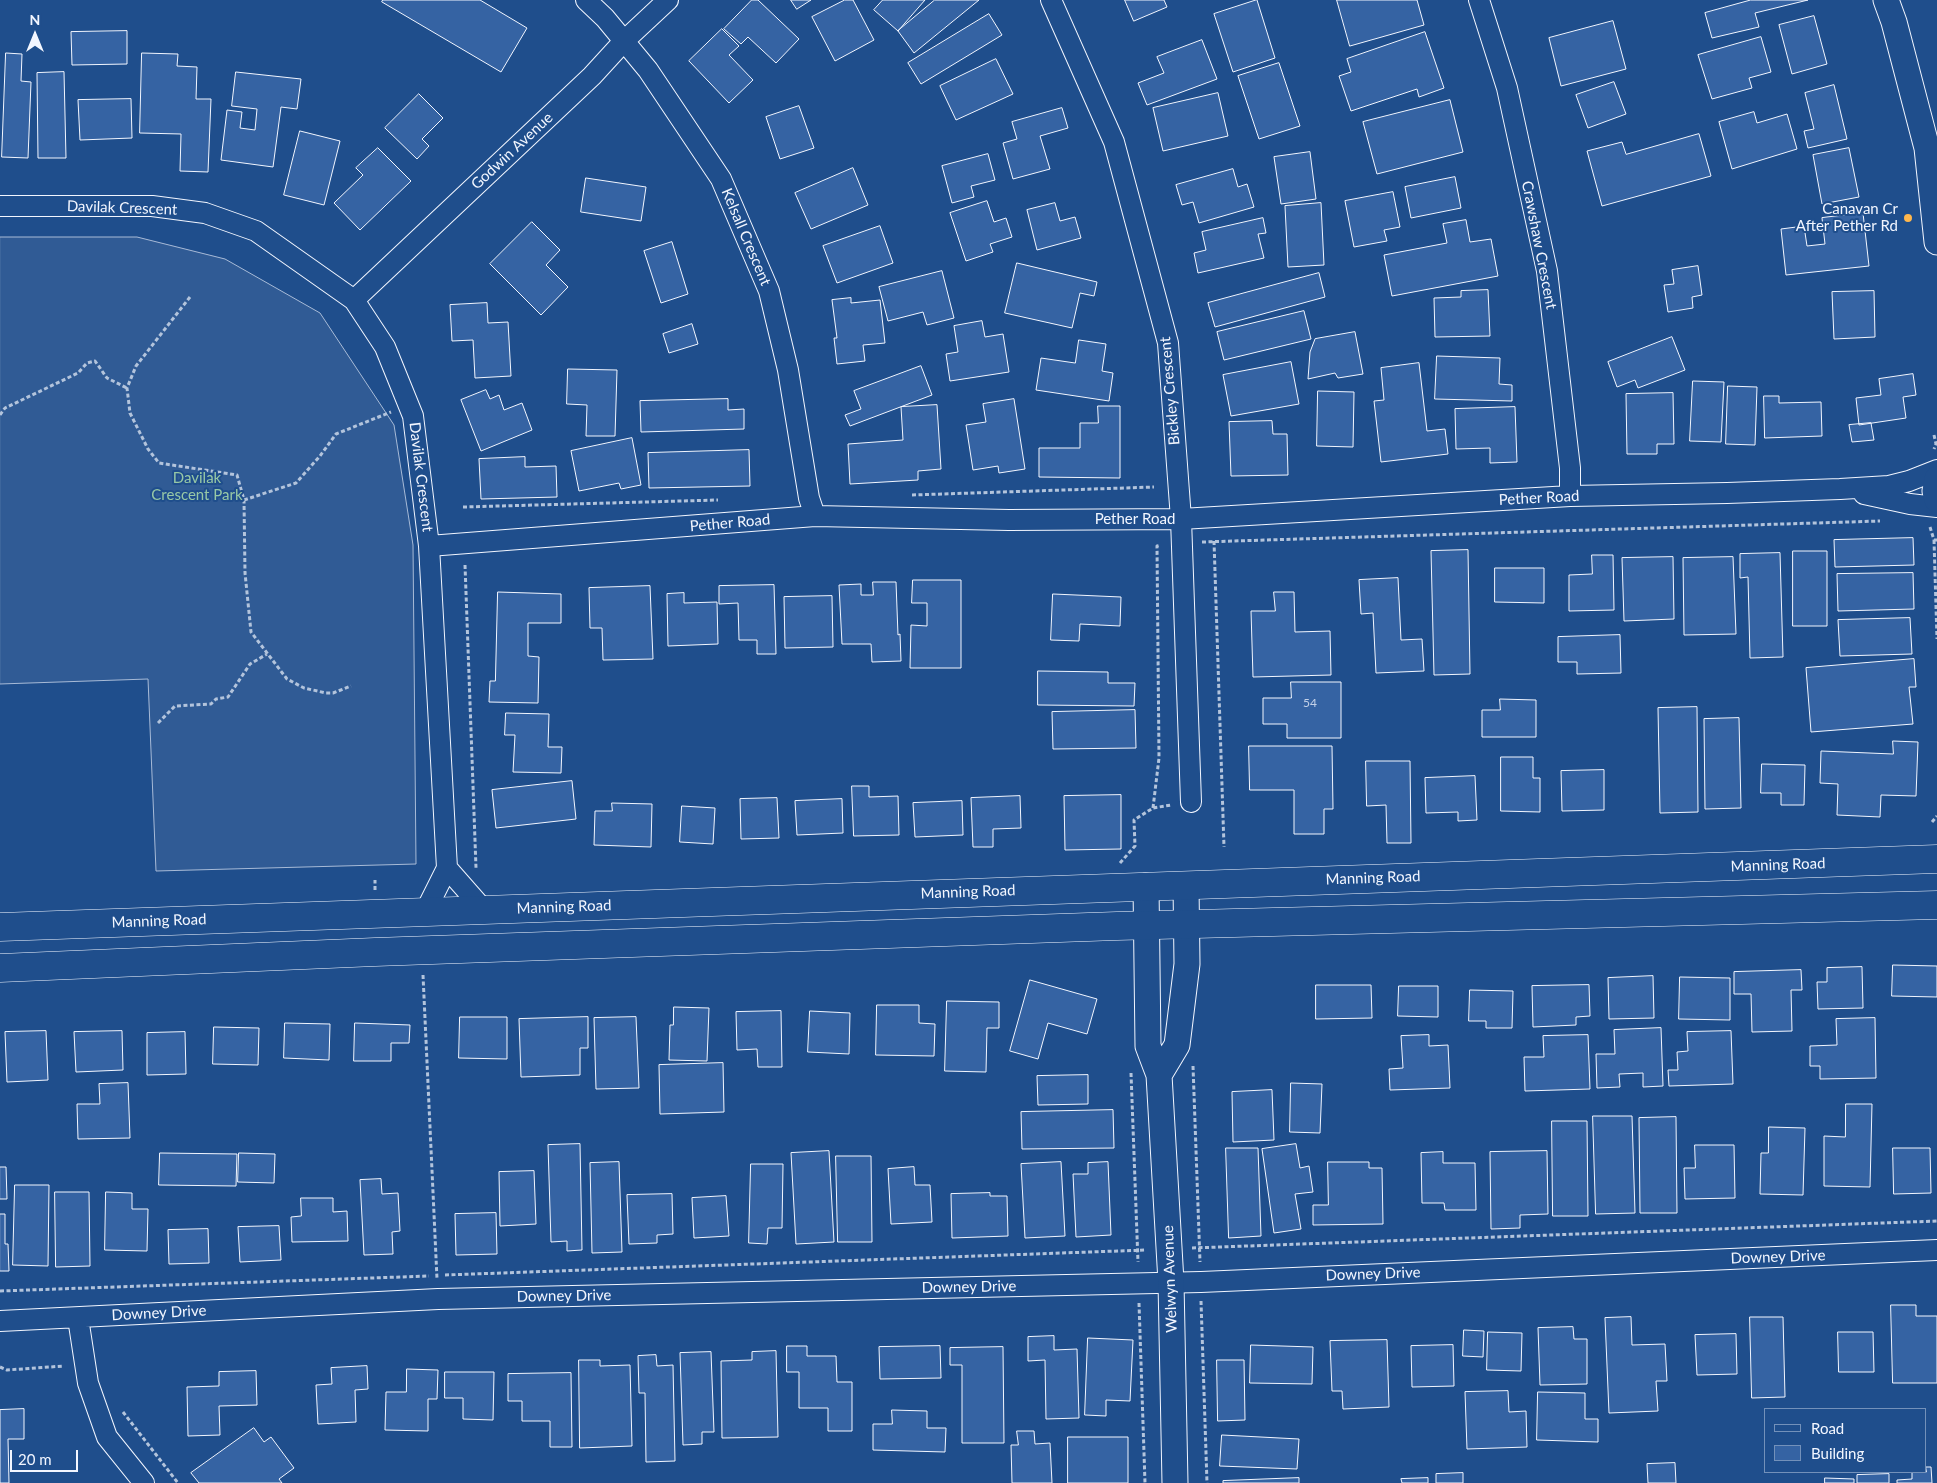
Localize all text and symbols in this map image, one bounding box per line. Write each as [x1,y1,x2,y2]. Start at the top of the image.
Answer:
north arrow [10,10,60,60]
text: N [30,11,40,28]
street label: Godwin Avenue [467,109,557,193]
street label: Crawshaw Crescent [1518,179,1560,311]
street label: Kelsall Crescent [717,186,775,288]
street label: Davilak Crescent [67,197,177,219]
place label: Canavan Cr After Pether Rd [1796,200,1898,235]
marker: Canavan Cr After Pether Rd [1902,212,1914,224]
street label: Bickley Crescent [1156,336,1184,446]
street label: Davilak Crescent [405,421,437,533]
park label: Davilak Crescent Park [151,469,243,504]
street label: Pether Road [1498,487,1580,509]
street label: Pether Road [1095,510,1175,528]
street label: Pether Road [689,511,771,535]
house number: 54 [1303,696,1317,710]
street label: Manning Road [1730,854,1826,876]
street label: Manning Road [1325,867,1421,889]
street label: Manning Road [920,881,1016,903]
street label: Manning Road [516,896,612,918]
street label: Manning Road [111,910,207,932]
street label: Welwyn Avenue [1159,1225,1181,1333]
street label: Downey Drive [1730,1246,1826,1268]
street label: Downey Drive [1325,1263,1421,1285]
street label: Downey Drive [921,1277,1017,1297]
street label: Downey Drive [516,1286,612,1306]
street label: Downey Drive [111,1302,207,1324]
legend [1764,1408,1927,1473]
text: Road [1811,1419,1844,1437]
scale bar [12,1440,80,1472]
text: Building [1811,1444,1864,1462]
text: 20 m [18,1450,52,1468]

